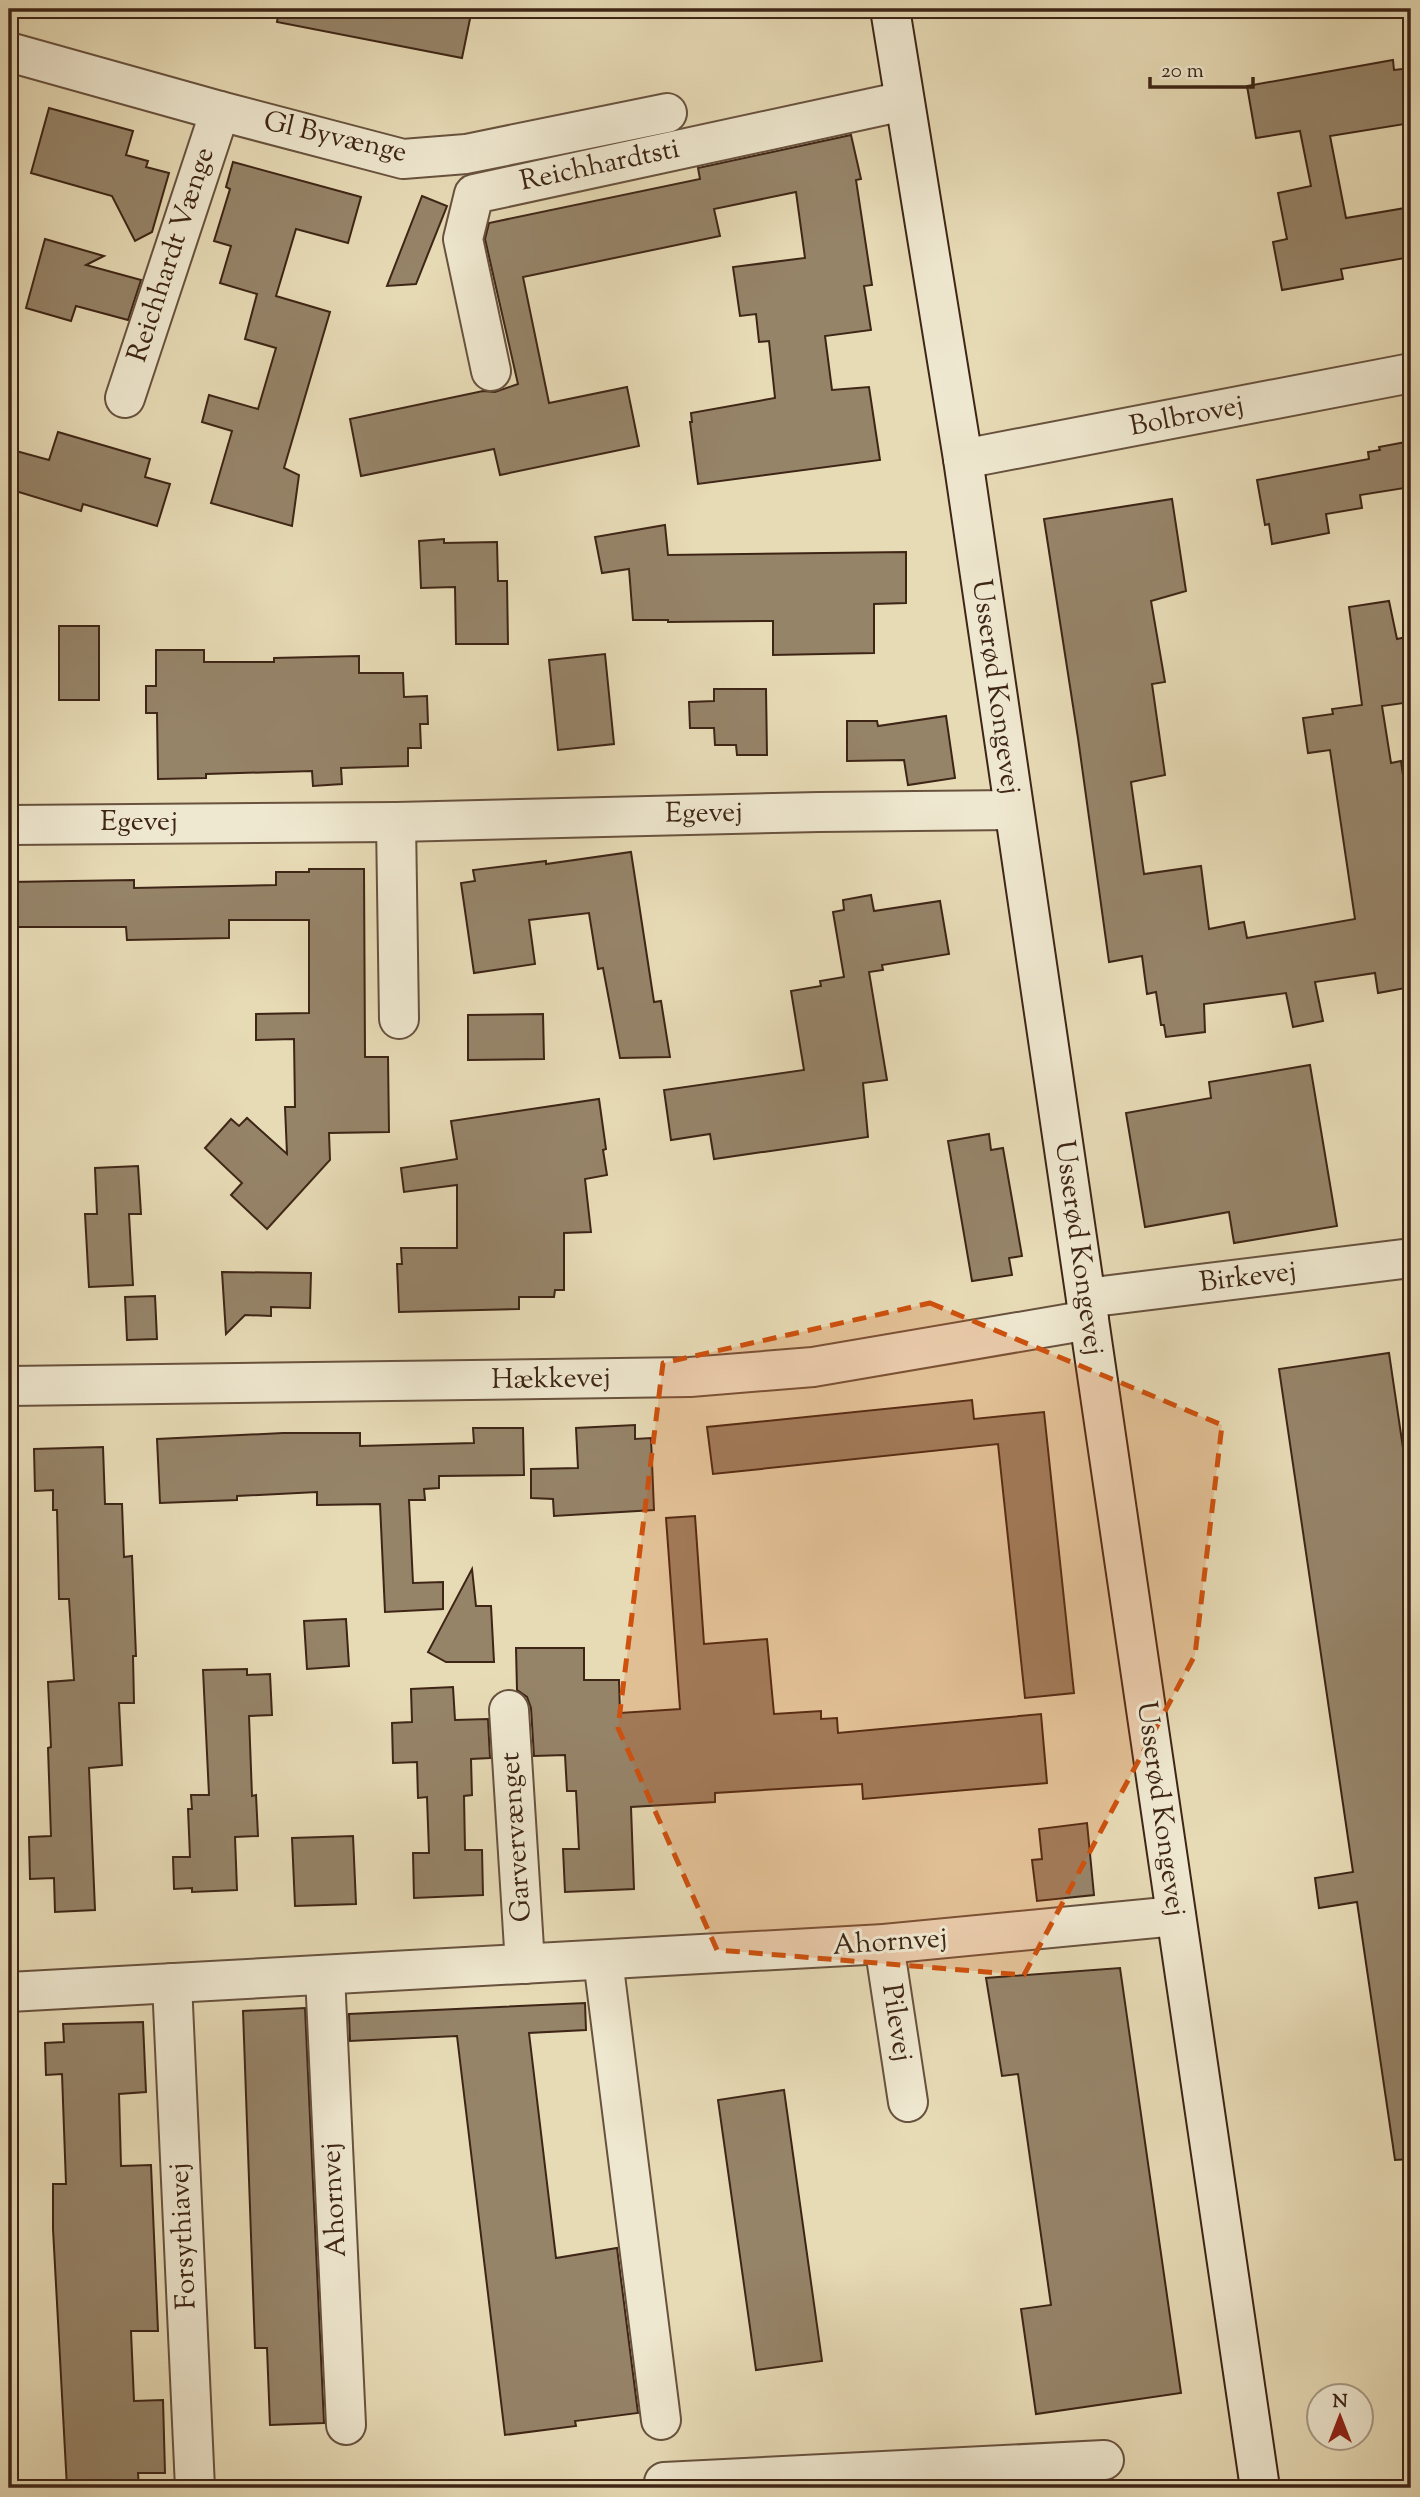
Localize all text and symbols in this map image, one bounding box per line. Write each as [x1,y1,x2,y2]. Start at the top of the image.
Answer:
scale bar [1150,46,1254,90]
text: 20 m [1161,57,1204,87]
street label: Gl Byvænge [259,102,411,174]
street label: Reichhardtsti [517,130,684,202]
street label: Reichhardt Vænge [118,142,226,368]
street label: Bolbrovej [1126,386,1248,448]
street label: Usserød Kongevej [960,577,1030,797]
street label: Egevej [665,793,743,835]
street label: Egevej [100,803,178,843]
street label: Usserød Kongevej [1043,1138,1113,1358]
street label: Birkevej [1197,1252,1299,1304]
street label: Hækkevej [491,1359,611,1401]
street label: Usserød Kongevej [1125,1699,1195,1919]
street label: Garvervænget [491,1750,543,1923]
street label: Ahornvej [831,1919,949,1967]
street label: Pilevej [870,1981,922,2065]
street label: Ahornvej [312,2142,358,2258]
street label: Forsythiavej [160,2162,208,2310]
north arrow [1304,2382,1374,2452]
text: N [1332,2389,1348,2416]

